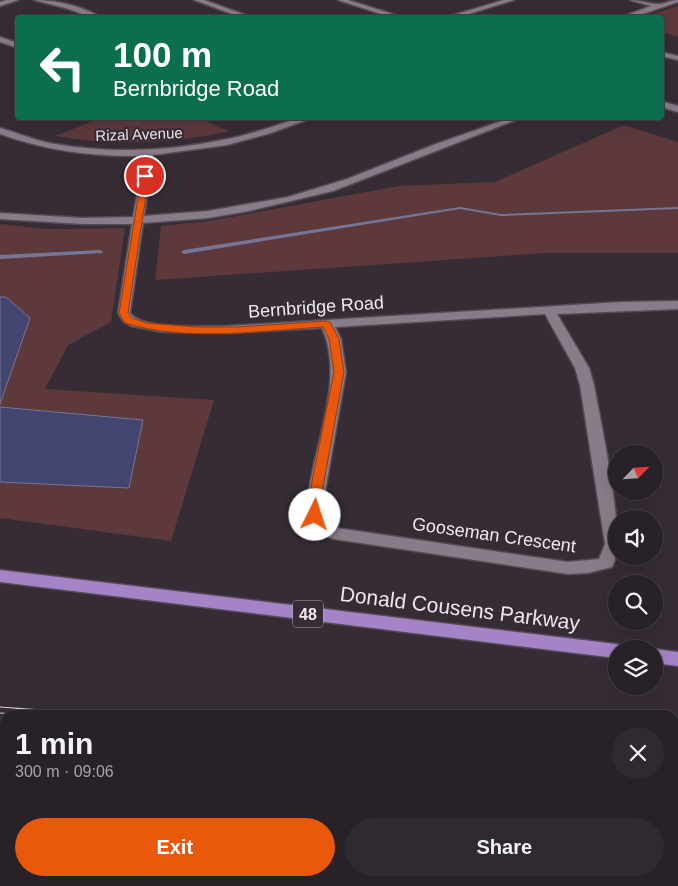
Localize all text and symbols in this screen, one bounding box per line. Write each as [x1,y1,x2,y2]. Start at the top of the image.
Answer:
icon: left [30,35,95,100]
text: 100 m [113,35,212,74]
text: Bernbridge Road [113,76,279,101]
street label: Rizal Avenue [95,124,183,144]
pin [124,155,166,197]
icon: arrive [131,162,159,190]
street label: Bernbridge Road [247,292,385,322]
north arrow [608,445,662,500]
map controls [608,445,663,695]
position arrow [288,488,340,540]
button: sound [608,510,663,565]
street label: Gooseman Crescent [411,514,577,556]
button: search [608,575,663,630]
street label: Donald Cousens Parkway [339,582,582,634]
road number: 48 [293,600,323,628]
button: layers [608,640,663,695]
text: 1 min [15,727,93,760]
button: close [612,727,664,779]
text: 300 m · 09:06 [15,763,114,780]
button: Exit [15,818,335,876]
button: Share [345,818,664,876]

